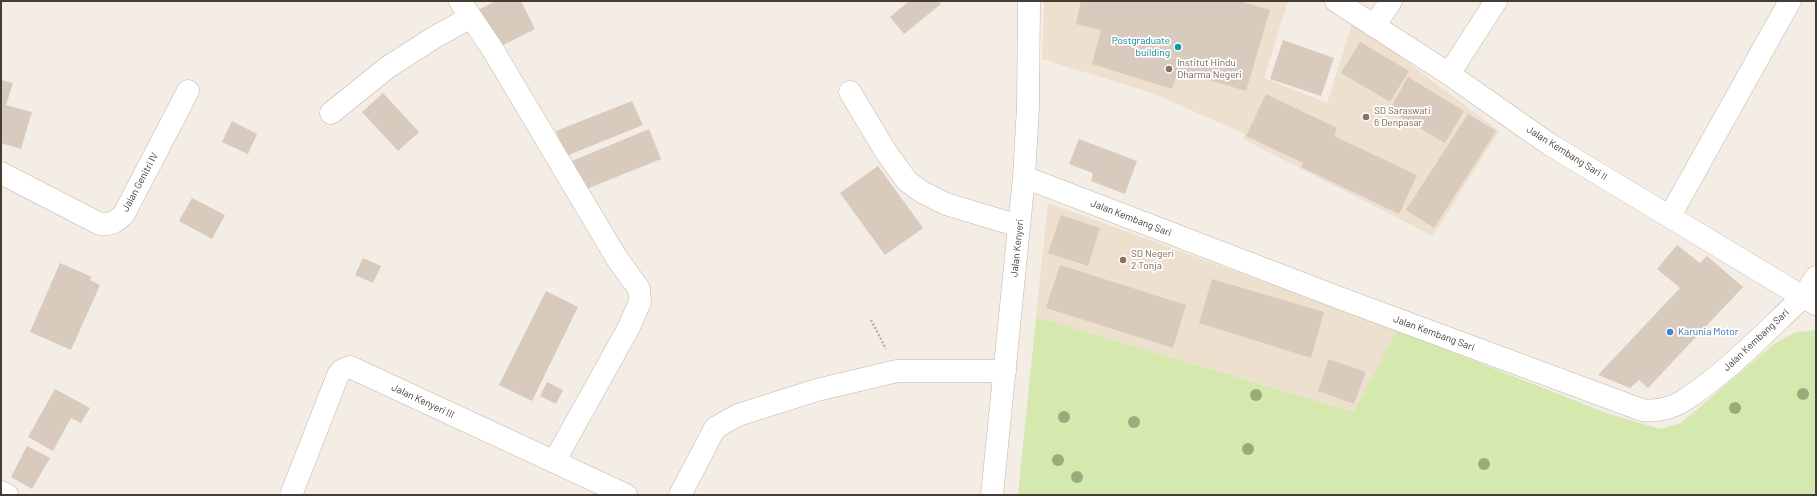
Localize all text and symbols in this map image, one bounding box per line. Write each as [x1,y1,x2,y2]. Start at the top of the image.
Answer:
place label: Postgraduate building [1112,35,1170,58]
marker: Postgraduate building [1173,42,1183,52]
place label: Institut Hindu Dharma Negeri [1177,57,1242,80]
marker: Institut Hindu Dharma Negeri [1164,64,1174,74]
place label: SD Saraswati 6 Denpasar [1374,105,1431,128]
marker: SD Saraswati 6 Denpasar [1361,112,1371,122]
street label: Jalan Kembang Sari II [1524,123,1610,183]
street label: Jalan Genitri IV [119,150,161,214]
street label: Jalan Kembang Sari [1089,197,1173,239]
street label: Jalan Kenyeri [1008,218,1026,278]
place label: SD Negeri 2 Tonja [1131,248,1174,272]
marker: SD Negeri 2 Tonja [1118,255,1128,265]
street label: Jalan Kembang Sari [1721,306,1791,374]
street label: Jalan Kembang Sari [1392,313,1476,353]
place label: Karunia Motor [1678,326,1738,338]
marker: Karunia Motor [1665,327,1675,337]
street label: Jalan Kenyeri III [390,381,456,421]

